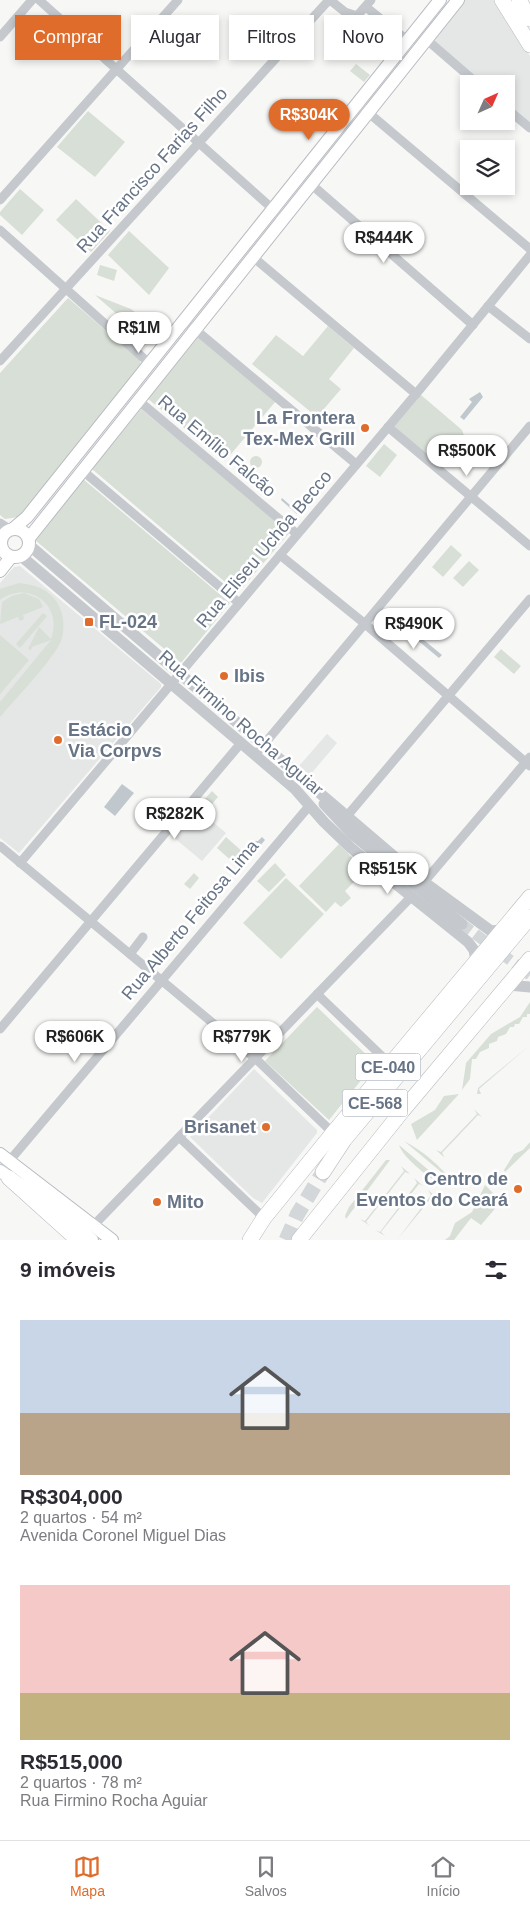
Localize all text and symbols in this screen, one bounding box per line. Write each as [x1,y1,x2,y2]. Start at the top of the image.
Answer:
chip: Comprar [15,15,121,60]
chip: Alugar [131,15,219,60]
chip: Filtros [229,15,314,60]
chip: Novo [324,15,402,60]
north arrow [460,75,515,130]
map controls [460,75,515,195]
street label: Rua Francisco Farias Filho [73,83,231,257]
pin: R$304K [268,98,350,141]
text: R$304K [280,106,338,123]
button: layers [460,140,515,195]
pin: R$444K [343,222,425,264]
text: R$444K [355,229,413,246]
pin: R$1M [109,312,169,354]
text: R$1M [118,319,160,336]
street label: Rua Emílio Falcão [154,391,280,501]
place label: La Frontera Tex-Mex Grill [243,408,356,449]
marker: La Frontera Tex-Mex Grill [359,422,371,434]
pin: R$500K [426,434,508,477]
text: R$500K [438,442,496,459]
street label: Rua Eliseu Uchôa Becco [192,466,336,632]
pin: R$490K [373,608,455,650]
place label: FL-024 [99,612,157,632]
text: R$490K [385,615,443,632]
marker: FL-024 [83,616,95,628]
street label: Rua Firmino Rocha Aguiar [155,646,327,800]
place label: Ibis [234,666,265,686]
marker: Ibis [218,670,230,682]
place label: Estácio Via Corpvs [68,720,162,761]
marker: Estácio Via Corpvs [52,734,64,746]
pin: R$282K [134,798,216,840]
text: R$282K [146,805,204,822]
street label: Rua Alberto Feitosa Lima [117,835,263,1004]
pin: R$515K [347,852,429,895]
text: R$515K [359,860,417,877]
pin: R$606K [34,1020,116,1063]
pin: R$779K [201,1020,283,1063]
text: R$606K [46,1028,104,1045]
text: R$779K [213,1028,271,1045]
road number: CE-040 [356,1054,420,1080]
road number: CE-568 [342,1090,408,1116]
place label: Brisanet [184,1117,256,1137]
marker: Brisanet [260,1121,272,1133]
place label: Centro de Eventos do Ceará [356,1169,509,1210]
marker: Centro de Eventos do Ceará [512,1183,524,1195]
place label: Mito [167,1192,204,1212]
marker: Mito [151,1196,163,1208]
icon: filters [482,1256,510,1284]
text: 9 imóveis [20,1258,116,1281]
icon: home [220,1353,310,1443]
text: R$304,000 [20,1485,123,1508]
text: 2 quartos · 54 m² [20,1509,142,1526]
text: Avenida Coronel Miguel Dias [20,1527,226,1544]
icon: home [220,1618,310,1708]
text: R$515,000 [20,1750,123,1773]
text: 2 quartos · 78 m² [20,1774,142,1791]
text: Rua Firmino Rocha Aguiar [20,1792,208,1809]
tab: Mapa [70,1853,105,1899]
tab: Salvos [245,1853,287,1899]
tab: Início [427,1853,460,1899]

